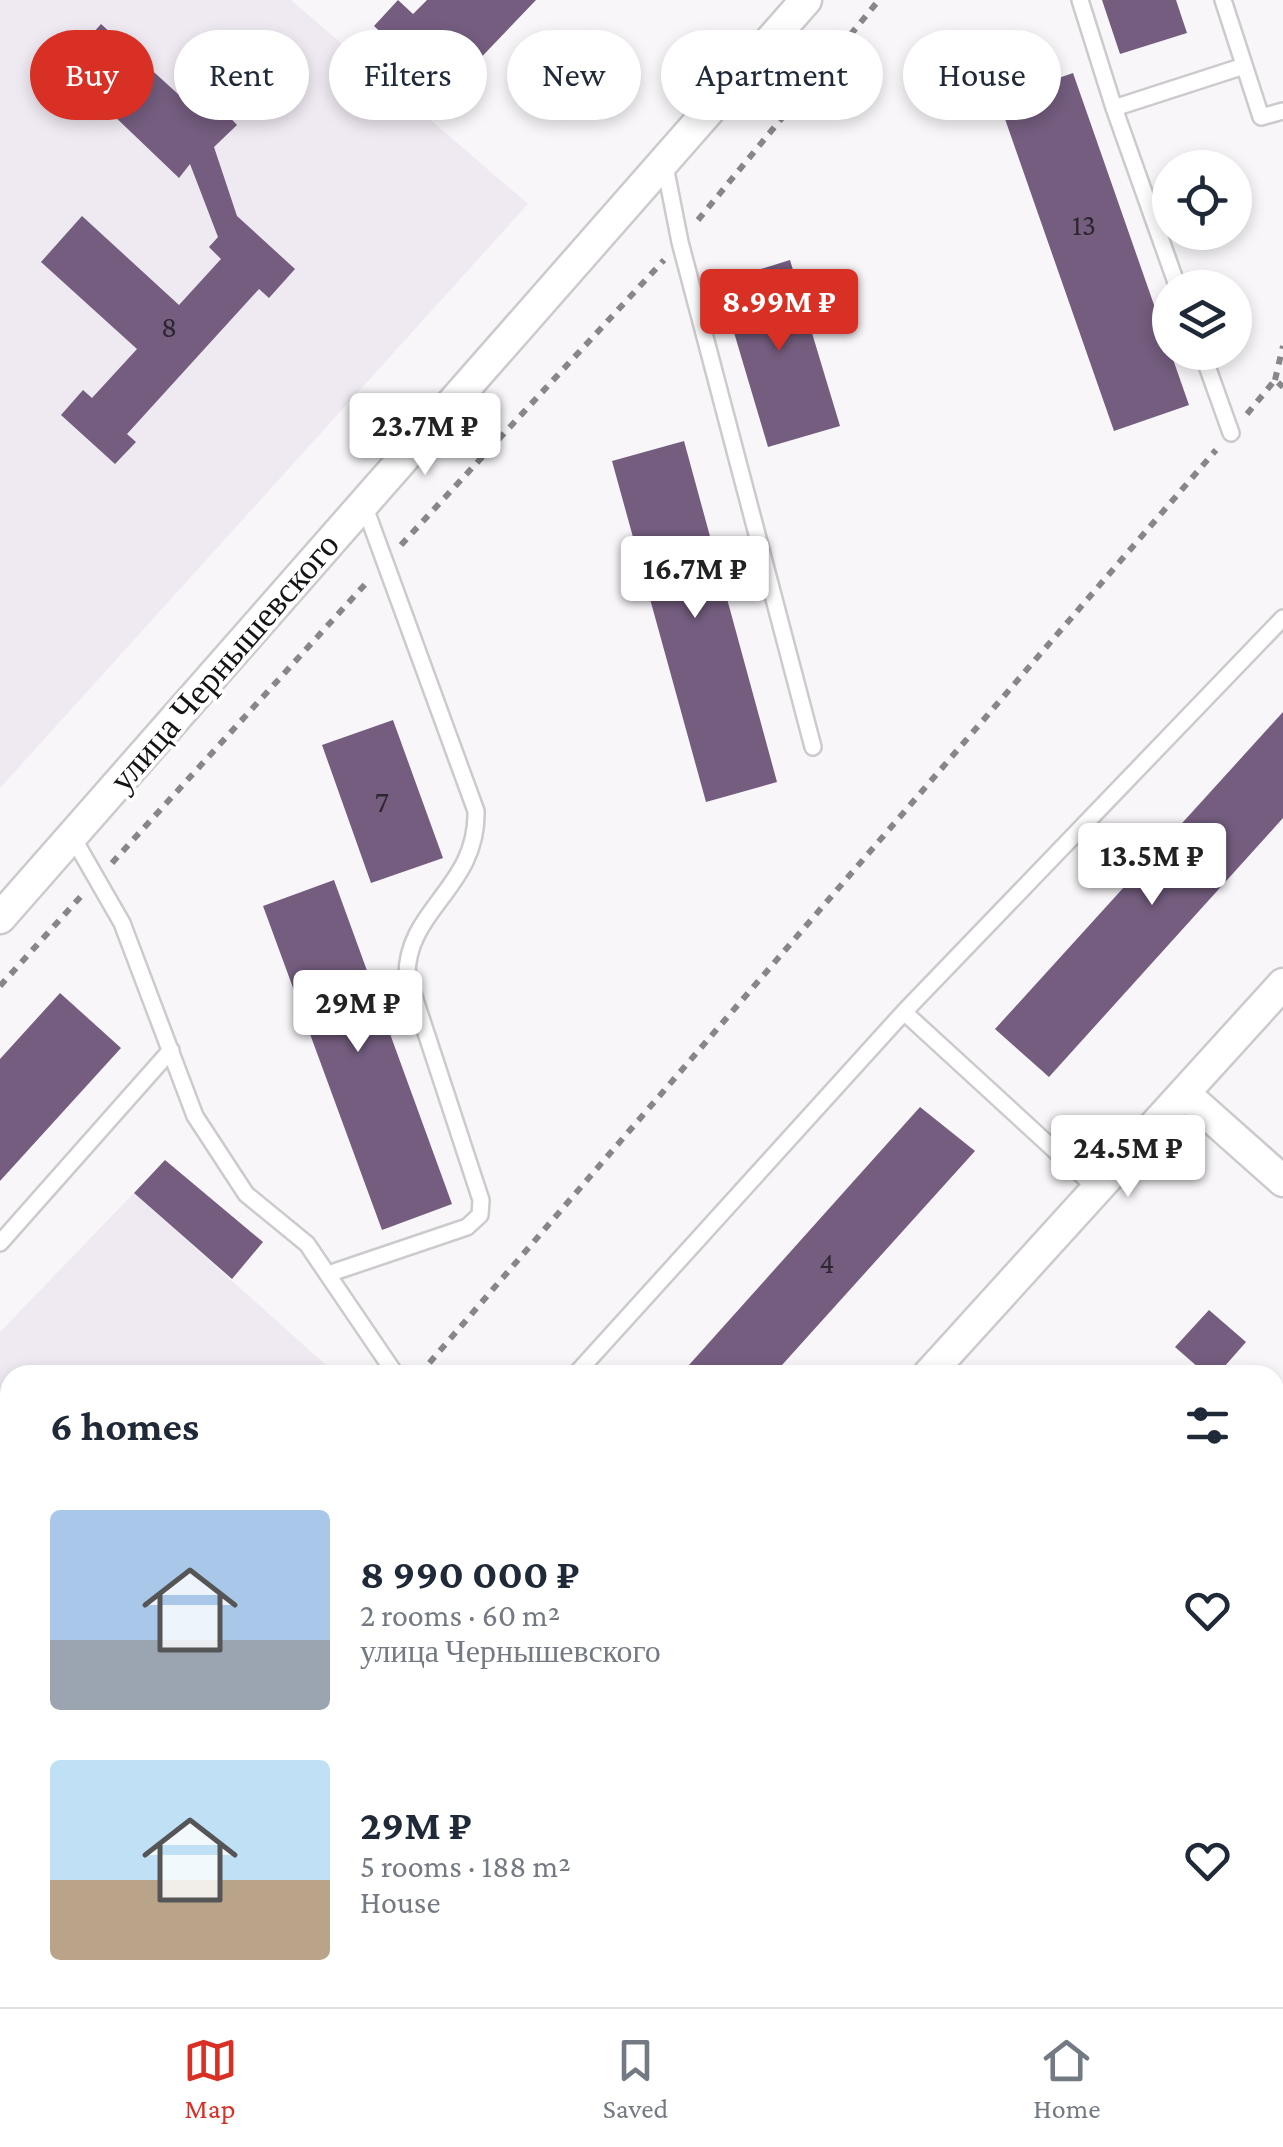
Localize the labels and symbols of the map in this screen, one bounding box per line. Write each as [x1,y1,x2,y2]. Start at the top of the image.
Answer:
house number: 13 [1072,208,1096,241]
pin: 8.99M ₽ [687,269,871,354]
house number: 8 [161,310,177,343]
pin: 23.7M ₽ [333,393,517,478]
street label: улица Чернышевского [102,525,347,799]
pin: 16.7M ₽ [603,536,787,621]
house number: 7 [375,785,389,818]
pin: 13.5M ₽ [1060,823,1244,908]
pin: 29M ₽ [288,970,428,1055]
pin: 24.5M ₽ [1036,1115,1220,1200]
house number: 4 [819,1246,835,1279]

